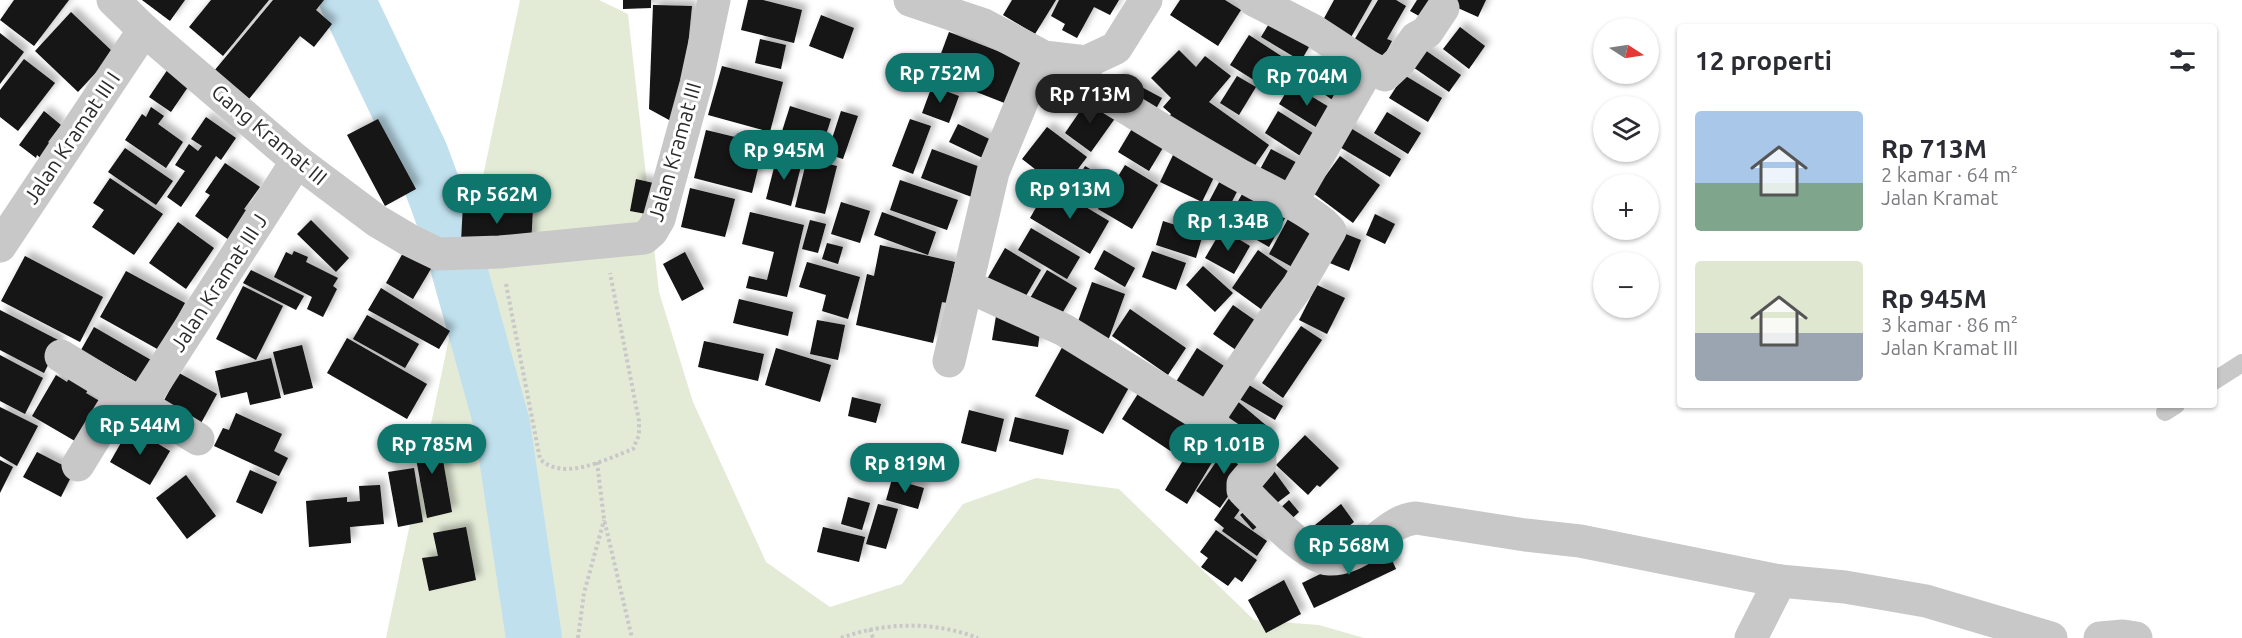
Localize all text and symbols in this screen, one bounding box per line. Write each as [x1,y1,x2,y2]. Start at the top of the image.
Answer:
north arrow [1593,18,1659,84]
map controls [1593,18,1659,318]
icon: filters [2166,44,2199,77]
text: 12 properti [1695,46,1832,75]
pin: Rp 752M [885,53,995,104]
pin: Rp 704M [1252,56,1362,107]
text: Rp 752M [899,61,981,84]
text: Rp 704M [1266,64,1348,87]
street label: Jalan Kramat III I [18,67,124,208]
pin: Rp 713M [1035,74,1145,125]
street label: Gang Kramat III [207,79,332,189]
street label: Jalan Kramat III [643,79,705,224]
text: Rp 713M [1049,82,1131,105]
button: layers [1593,96,1659,162]
pin: Rp 945M [729,130,839,181]
text: Rp 713M [1881,134,1987,163]
icon: home [1743,135,1815,207]
text: Rp 945M [743,138,825,161]
text: 2 kamar · 64 m² [1881,163,2018,186]
pin: Rp 913M [1015,169,1125,220]
pin: Rp 562M [442,174,552,225]
button: + [1593,174,1659,240]
text: Rp 913M [1029,177,1111,200]
text: Rp 562M [456,182,538,205]
text: Jalan Kramat [1881,186,1998,209]
pin: Rp 1.34B [1166,201,1290,252]
street label: Jalan Kramat III J [165,209,272,356]
text: Rp 1.34B [1187,209,1269,232]
button: − [1593,252,1659,318]
text: Rp 945M [1881,284,1987,313]
icon: home [1743,285,1815,357]
text: 3 kamar · 86 m² [1881,313,2018,336]
text: Jalan Kramat III [1881,336,2018,359]
pin: Rp 544M [85,405,195,456]
text: Rp 544M [99,413,181,436]
pin: Rp 785M [377,424,487,475]
pin: Rp 1.01B [1162,424,1286,475]
text: Rp 785M [391,432,473,455]
text: Rp 1.01B [1183,432,1265,455]
pin: Rp 819M [850,443,960,494]
text: Rp 819M [864,451,946,474]
pin: Rp 568M [1294,525,1404,576]
text: Rp 568M [1308,533,1390,556]

